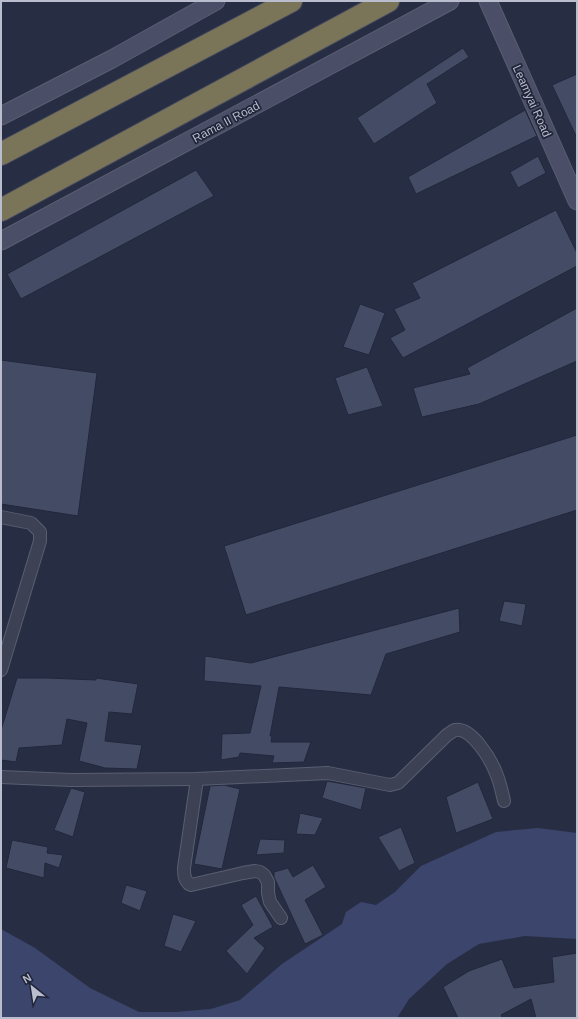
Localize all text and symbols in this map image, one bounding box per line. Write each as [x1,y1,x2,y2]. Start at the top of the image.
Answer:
street label: Leamyai Road [510,63,554,139]
street label: Rama II Road [190,98,262,146]
north arrow [12,967,52,1007]
text: N [21,971,33,986]

